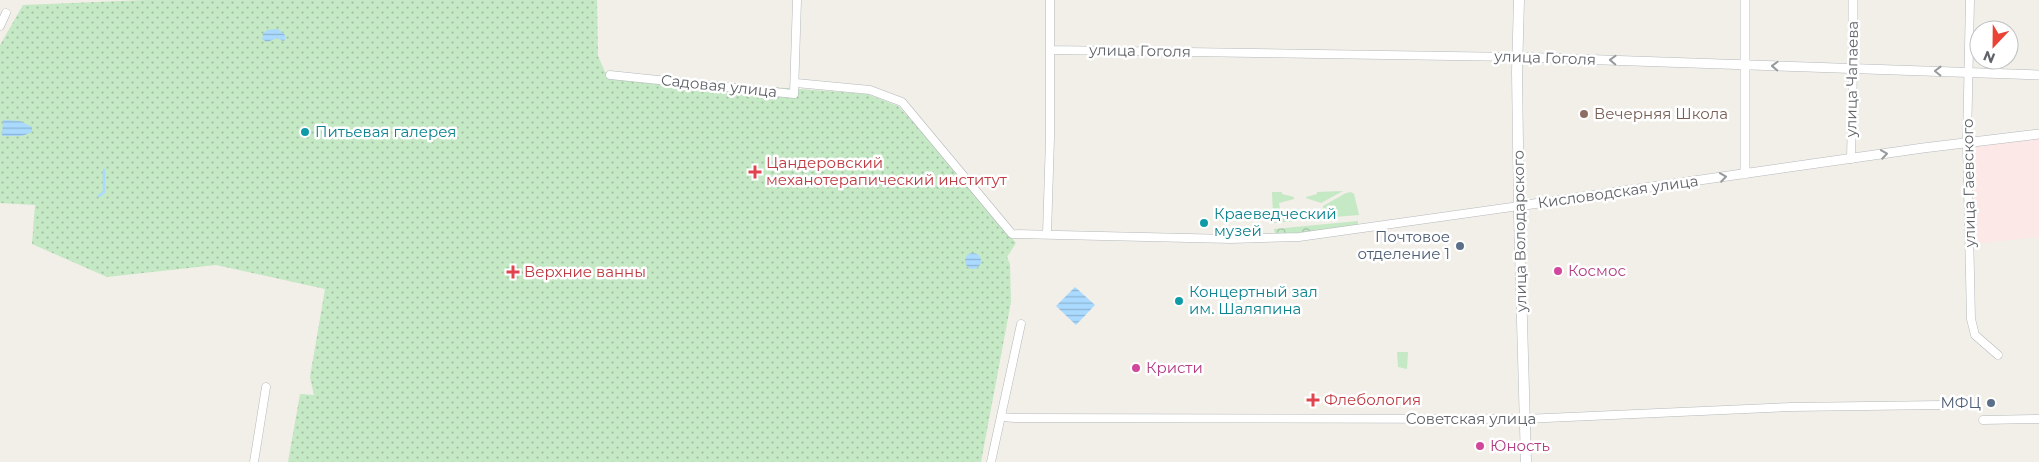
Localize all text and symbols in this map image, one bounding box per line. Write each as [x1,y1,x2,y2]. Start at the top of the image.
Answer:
north arrow [1969,20,2019,70]
street label: улица Чапаева [1841,21,1862,138]
street label: улица Гоголя [1088,40,1191,61]
street label: улица Гоголя [1493,46,1596,69]
text: N [1981,47,1998,68]
one-way arrow [1609,55,1617,66]
one-way arrow [1771,61,1779,72]
one-way arrow [1934,66,1942,76]
street label: Садовая улица [660,70,778,101]
place label: Вечерняя Школа [1594,104,1728,123]
marker: Вечерняя Школа [1578,108,1590,120]
street label: улица Гаевского [1958,118,1979,249]
place label: Питьевая галерея [315,122,456,141]
marker: Питьевая галерея [299,126,311,138]
one-way arrow [1881,149,1889,160]
street label: улица Володарского [1509,150,1530,313]
place label: Цандеровский механотерапический институт [766,153,1008,189]
marker: Цандеровский механотерапический институт [748,165,762,179]
street label: Кисловодская улица [1536,171,1699,212]
one-way arrow [1720,172,1728,183]
place label: Краеведческий музей [1214,204,1337,240]
marker: Краеведческий музей [1198,217,1210,229]
place label: Почтовое отделение 1 [1357,227,1450,263]
marker: Почтовое отделение 1 [1454,240,1466,252]
place label: Космос [1568,261,1626,280]
place label: Верхние ванны [524,262,646,281]
marker: Верхние ванны [506,265,520,279]
marker: Космос [1552,265,1564,277]
place label: Концертный зал им. Шаляпина [1189,282,1318,318]
marker: Концертный зал им. Шаляпина [1173,295,1185,307]
place label: Кристи [1146,358,1203,377]
marker: Кристи [1130,362,1142,374]
place label: Флебология [1324,390,1421,409]
marker: Флебология [1306,393,1320,407]
place label: МФЦ [1940,393,1981,412]
marker: МФЦ [1985,397,1997,409]
street label: Советская улица [1406,409,1536,428]
place label: Юность [1490,436,1550,455]
marker: Юность [1474,440,1486,452]

